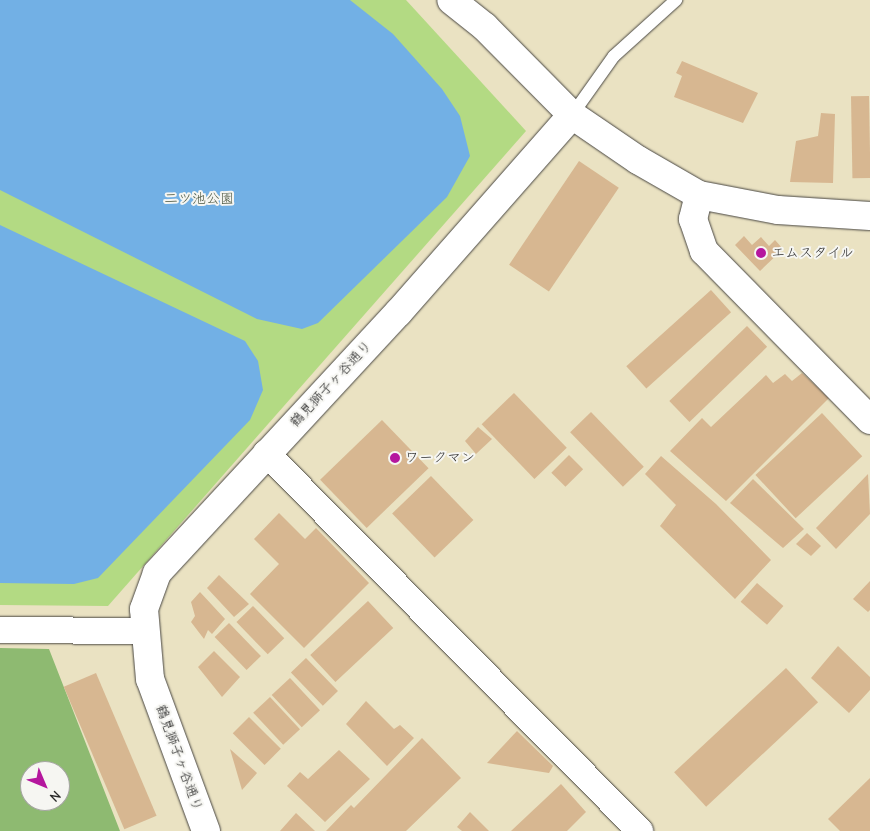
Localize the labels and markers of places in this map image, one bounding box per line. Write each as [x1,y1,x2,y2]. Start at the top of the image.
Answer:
place label: エムスタイル [771,245,855,261]
marker: エムスタイル [755,247,767,259]
place label: ワークマン [405,450,475,466]
marker: ワークマン [389,452,401,464]

